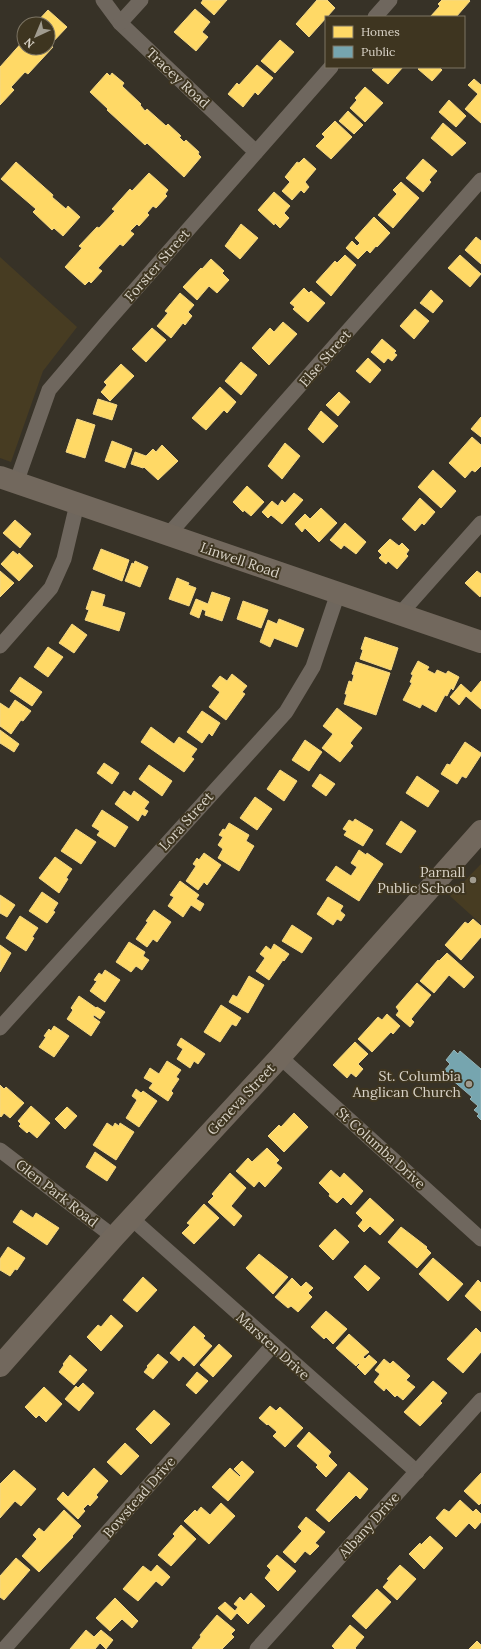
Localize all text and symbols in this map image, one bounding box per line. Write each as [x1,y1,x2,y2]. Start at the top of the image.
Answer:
north arrow [16,16,56,56]
legend [325,16,465,68]
text: Homes [361,24,400,39]
text: N [21,35,37,51]
street label: Tracey Road [142,44,214,112]
text: Public [361,44,395,59]
street label: Forster Street [120,224,194,305]
street label: Else Street [295,325,355,390]
street label: Linwell Road [198,538,282,582]
street label: Lora Street [155,787,217,854]
place label: Parnall Public School [377,863,465,897]
marker: Parnall Public School [468,875,478,885]
street label: Geneva Street [203,1059,279,1139]
place label: St. Columbia Anglican Church [352,1067,461,1101]
marker: St. Columbia Anglican Church [464,1079,474,1089]
street label: St Columba Drive [333,1103,430,1193]
street label: Glen Park Road [12,1155,102,1231]
street label: Marsten Drive [232,1308,314,1384]
street label: Bowstead Drive [99,1452,179,1541]
street label: Albany Drive [334,1488,404,1562]

